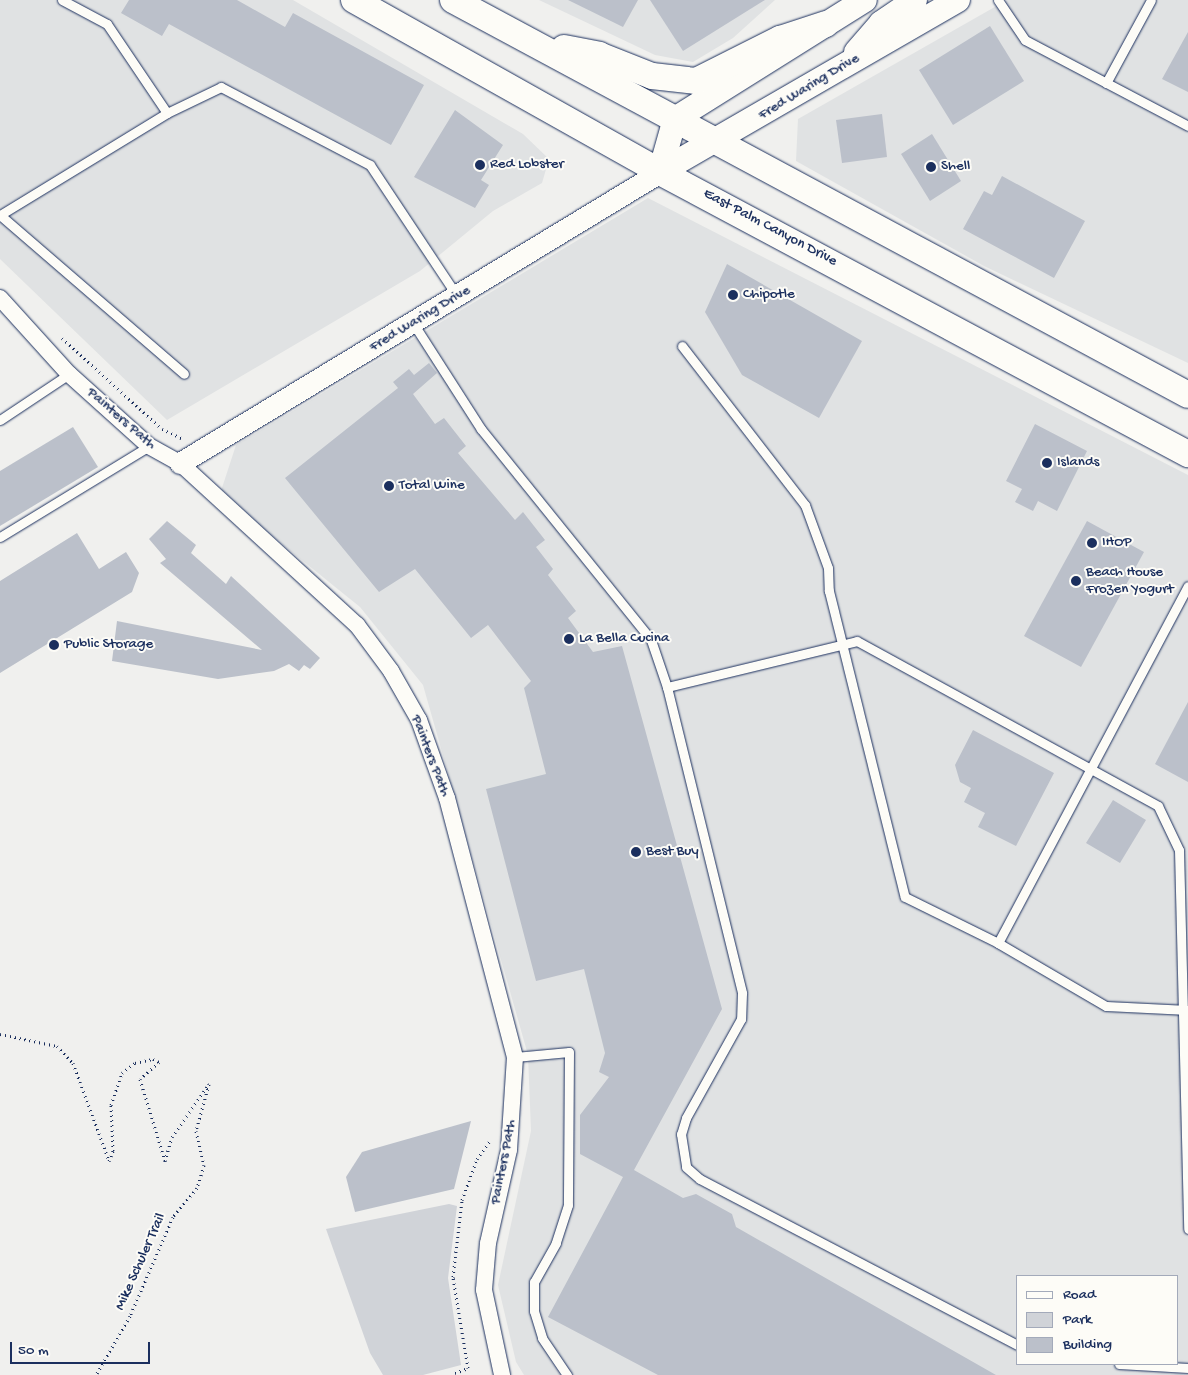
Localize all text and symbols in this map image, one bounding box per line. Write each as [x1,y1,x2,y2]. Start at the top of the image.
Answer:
street label: Fred Waring Drive [755,50,863,124]
place label: Red Lobster [490,156,564,174]
place label: Shell [941,158,970,176]
marker: Red Lobster [474,159,486,171]
marker: Shell [925,161,937,173]
street label: East Palm Canyon Drive [700,185,840,271]
street label: Fred Waring Drive [366,282,474,356]
place label: Chipotle [743,286,795,304]
marker: Chipotle [727,289,739,301]
street label: Painters Path [83,384,159,454]
place label: Islands [1057,454,1099,472]
marker: Islands [1041,457,1053,469]
place label: Total Wine [399,477,465,495]
marker: Total Wine [383,480,395,492]
place label: IHOP [1102,534,1131,552]
marker: IHOP [1086,537,1098,549]
place label: Beach House Frozen Yogurt [1086,563,1174,598]
marker: Beach House Frozen Yogurt [1070,575,1082,587]
place label: La Bella Cucina [579,630,669,648]
marker: La Bella Cucina [563,633,575,645]
place label: Public Storage [64,636,153,654]
marker: Public Storage [48,639,60,651]
street label: Painters Path [406,713,454,799]
place label: Best Buy [646,843,699,861]
marker: Best Buy [630,846,642,858]
street label: Painters Path [487,1118,521,1206]
street label: Mike Schuler Trail [111,1211,171,1313]
legend [1016,1275,1178,1365]
text: Road [1063,1286,1096,1304]
text: Park [1063,1311,1092,1329]
scale bar [12,1332,152,1364]
text: Building [1063,1336,1112,1354]
text: 50 m [18,1342,49,1360]

